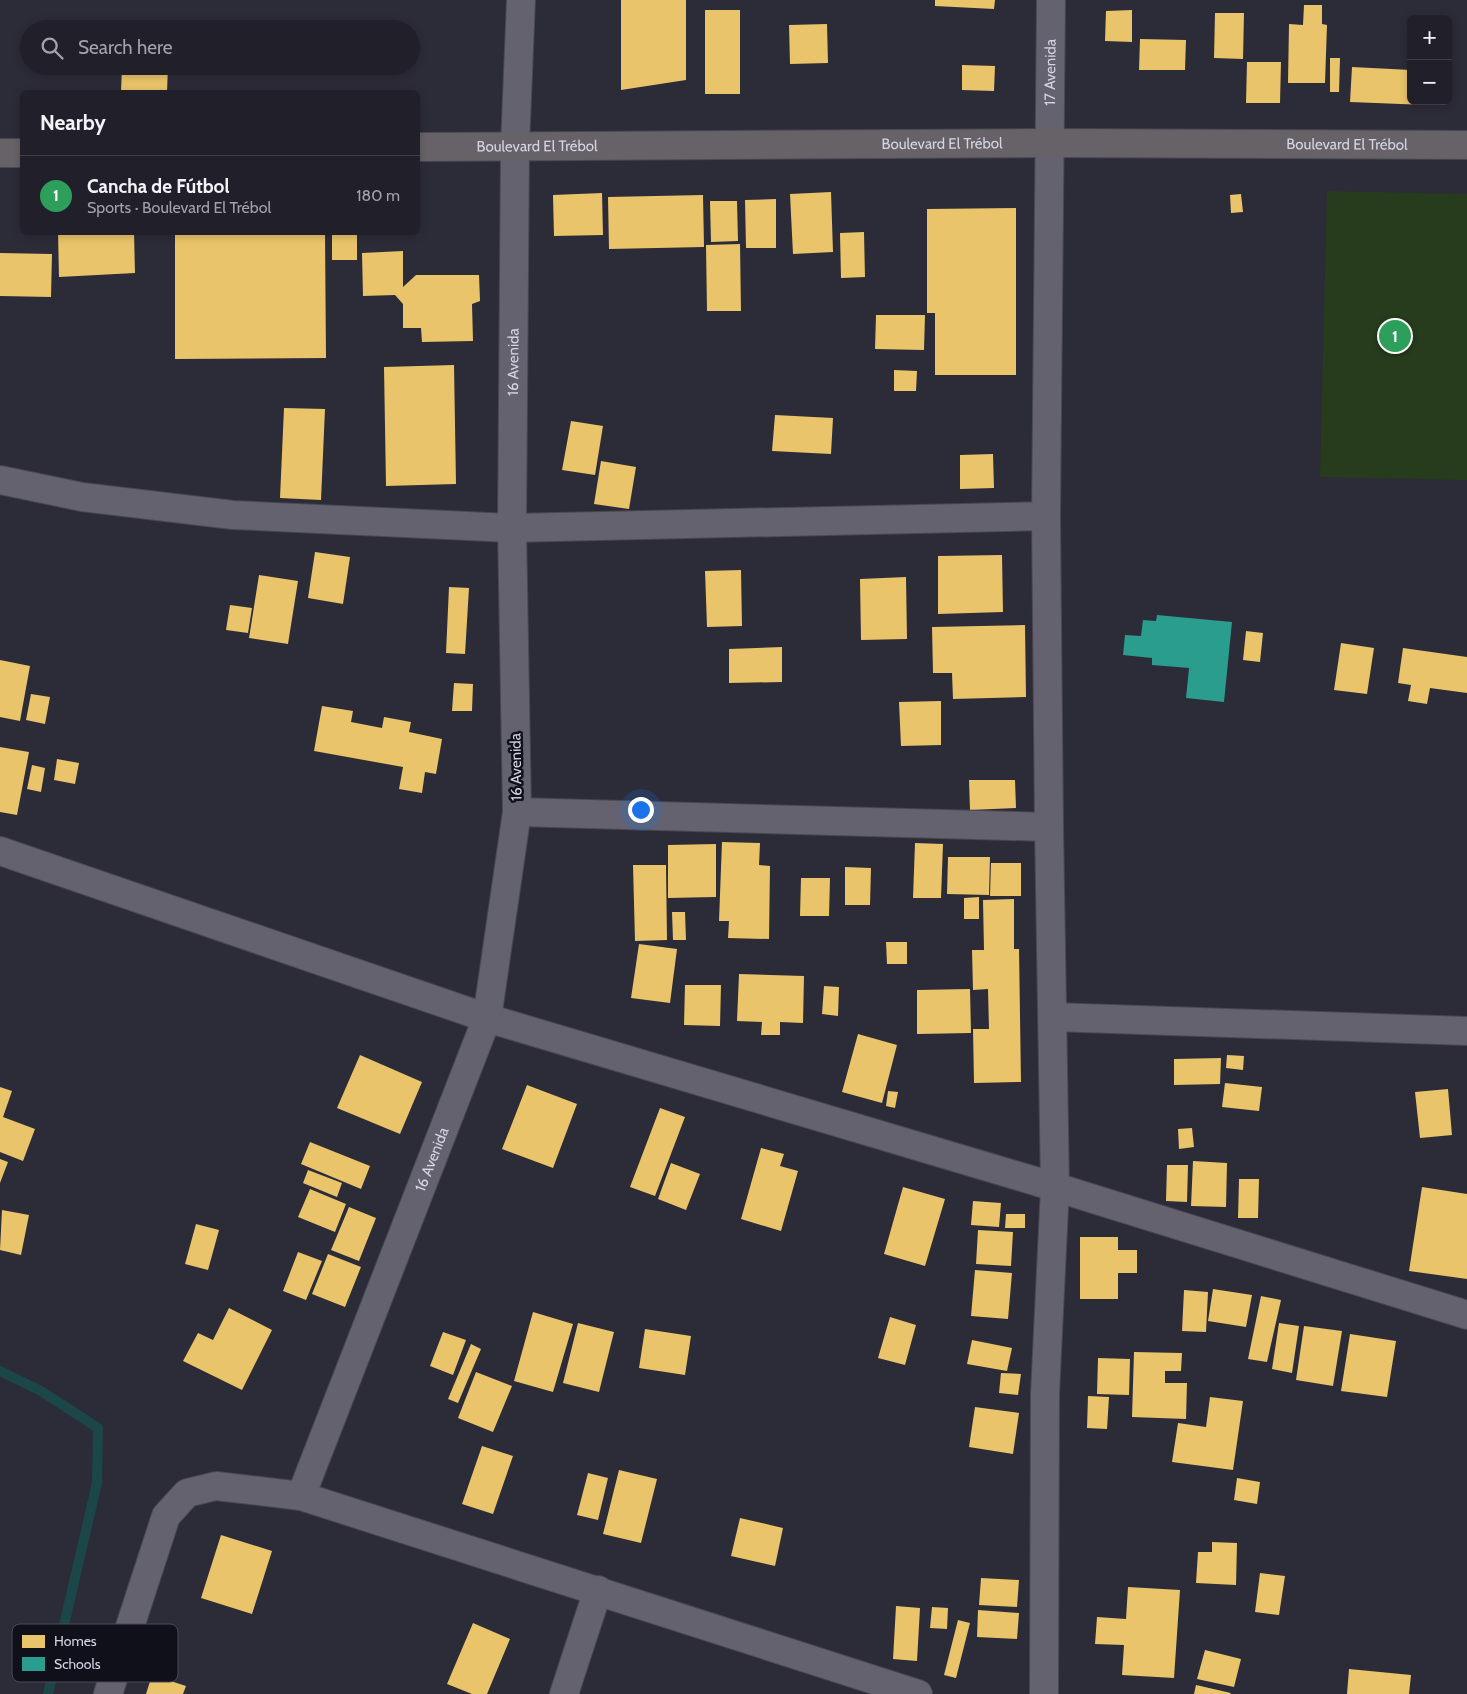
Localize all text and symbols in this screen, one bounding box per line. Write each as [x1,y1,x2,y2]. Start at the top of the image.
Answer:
map controls [1407,15,1452,105]
button: + [1407,15,1452,60]
search box [20,20,420,75]
icon: search [38,34,66,62]
text: Search here [78,36,172,59]
street label: 17 Avenida [1041,38,1060,106]
button: − [1407,60,1452,105]
text: Nearby [40,110,106,135]
street label: Boulevard El Trébol [881,134,1003,153]
street label: Boulevard El Trébol [1286,135,1408,154]
street label: Boulevard El Trébol [476,137,598,156]
text: Cancha de Fútbol [87,175,229,198]
text: 1 [53,186,59,205]
text: 180 m [356,186,400,205]
text: Sports · Boulevard El Trébol [87,198,271,217]
pin: 1 [1379,317,1411,355]
street label: 16 Avenida [504,327,523,396]
street label: 16 Avenida [506,732,526,801]
your location [628,797,654,823]
street label: 16 Avenida [411,1124,453,1194]
legend [12,1624,178,1682]
text: Homes [54,1632,97,1650]
text: Schools [54,1655,101,1673]

